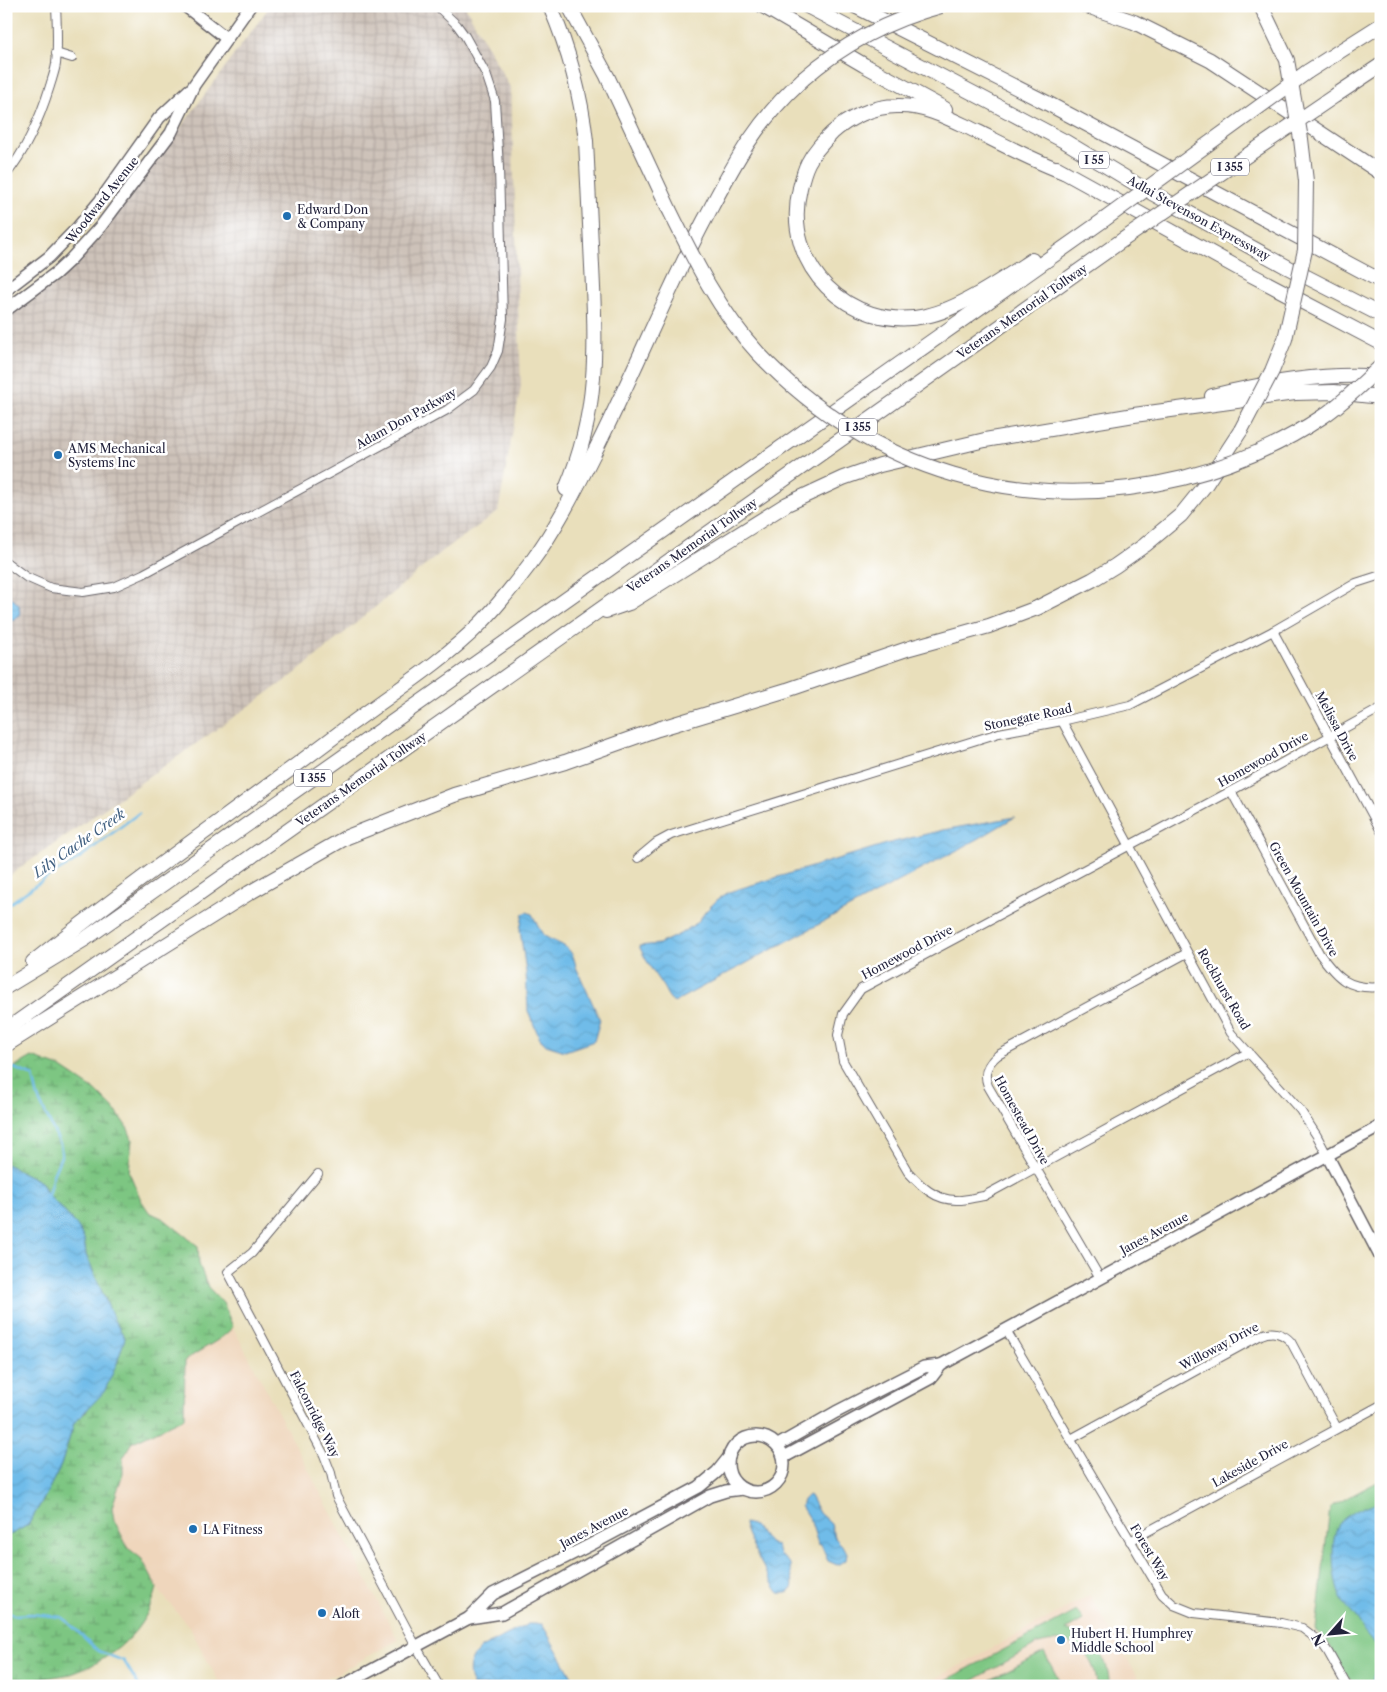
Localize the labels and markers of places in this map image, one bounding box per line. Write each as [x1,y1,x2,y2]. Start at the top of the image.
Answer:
place label: Edward Don & Company [297,202,369,231]
marker: Edward Don & Company [281,210,293,222]
place label: AMS Mechanical Systems Inc [67,441,166,470]
marker: AMS Mechanical Systems Inc [52,449,64,461]
place label: LA Fitness [203,1522,263,1537]
marker: LA Fitness [187,1523,199,1535]
place label: Aloft [331,1606,361,1621]
marker: Aloft [316,1607,328,1619]
place label: Hubert H. Humphrey Middle School [1071,1626,1193,1655]
marker: Hubert H. Humphrey Middle School [1055,1634,1067,1646]

